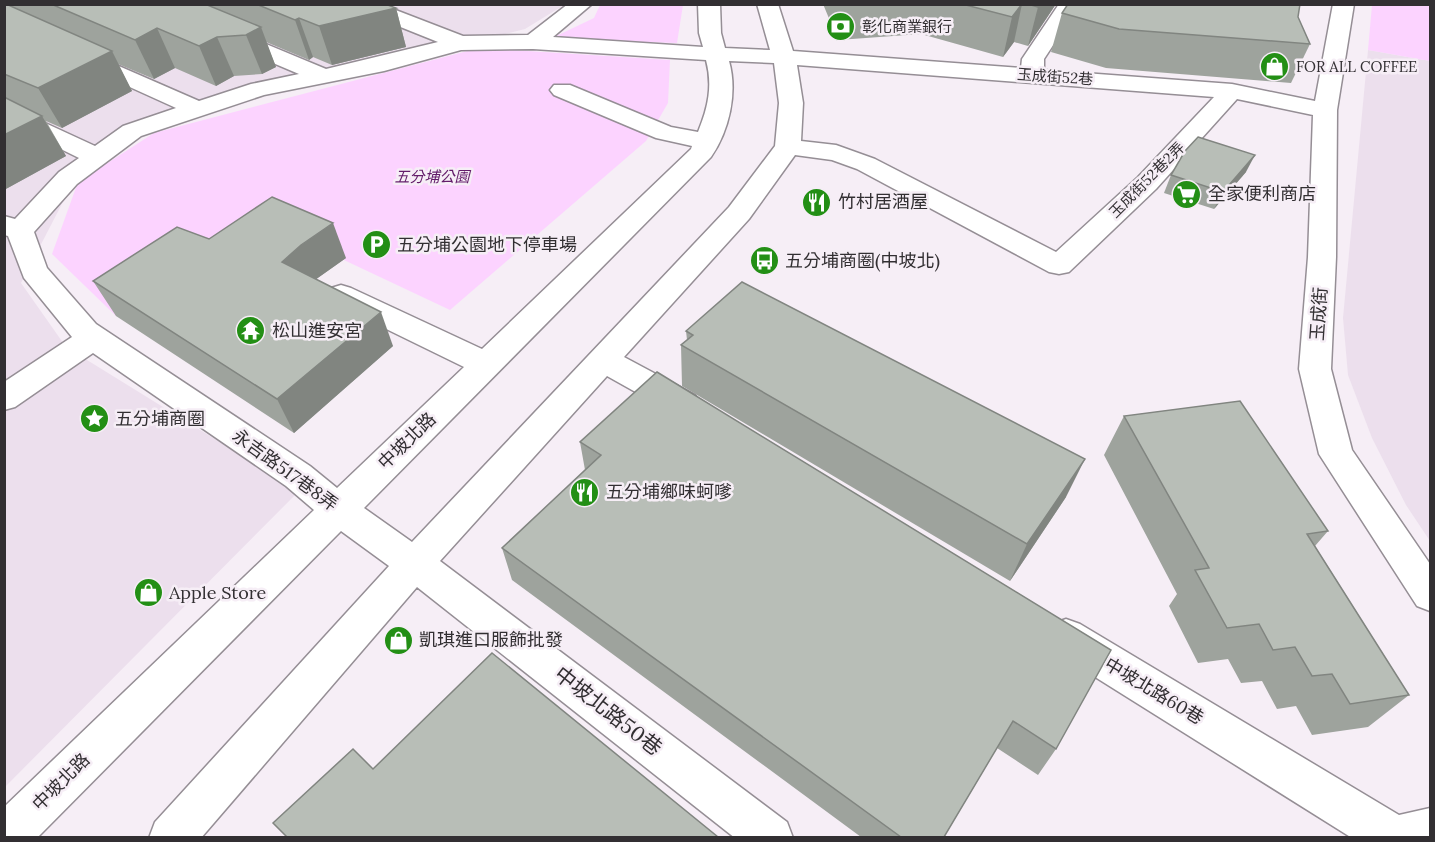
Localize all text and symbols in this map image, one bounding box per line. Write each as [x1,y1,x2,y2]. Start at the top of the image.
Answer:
bank icon: 彰化商業銀行 [825,11,857,43]
place label: 彰化商業銀行 [862,17,952,36]
shop icon: FOR ALL COFFEE [1259,51,1291,83]
place label: FOR ALL COFFEE [1296,57,1417,76]
street label: 玉成街52巷 [1016,64,1094,89]
street label: 玉成街52巷2弄 [1105,138,1188,221]
park label: 五分埔公園 [394,167,471,186]
supermarket icon: 全家便利商店 [1171,178,1203,210]
place label: 全家便利商店 [1208,182,1316,205]
restaurant icon: 竹村居酒屋 [801,186,833,218]
place label: 竹村居酒屋 [838,190,928,213]
parking icon: 五分埔公園地下停車場 [360,229,392,261]
place label: 五分埔公園地下停車場 [397,233,577,256]
bus stop icon: 五分埔商圈(中坡北) [748,245,780,277]
place label: 五分埔商圈(中坡北) [785,249,940,272]
street label: 玉成街 [1305,286,1332,342]
temple icon: 松山進安宮 [235,315,267,347]
place label: 松山進安宮 [272,319,362,342]
place icon: 五分埔商圈 [78,403,110,435]
place label: 五分埔商圈 [115,407,205,430]
street label: 中坡北路 [373,407,441,474]
street label: 永吉路517巷8弄 [228,424,343,516]
restaurant icon: 五分埔鄉味蚵嗲 [569,476,601,508]
place label: 五分埔鄉味蚵嗲 [606,480,732,503]
shop icon: Apple Store [132,577,164,609]
place label: Apple Store [168,581,266,604]
shop icon: 凱琪進口服飾批發 [382,624,414,656]
place label: 凱琪進口服飾批發 [419,628,563,651]
street label: 中坡北路60巷 [1101,652,1208,729]
street label: 中坡北路50巷 [549,660,668,761]
street label: 中坡北路 [27,748,94,815]

